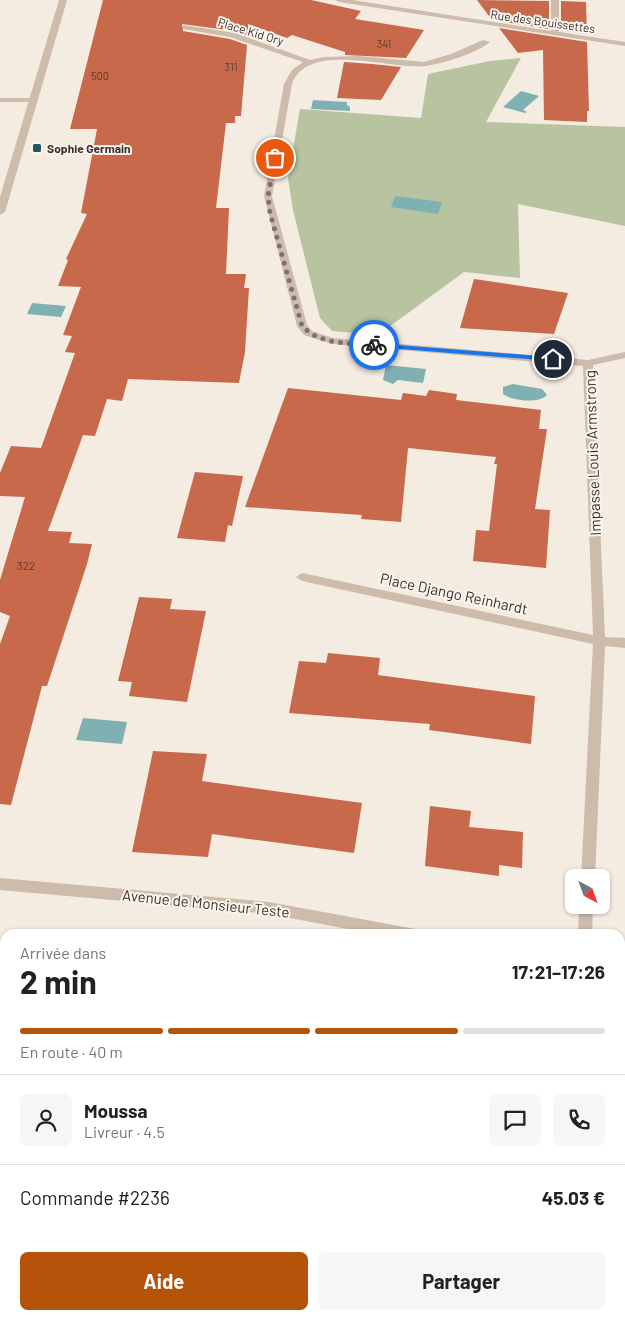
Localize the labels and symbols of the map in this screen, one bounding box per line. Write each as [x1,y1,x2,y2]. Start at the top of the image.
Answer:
street label: Rue des Bouissettes [490,7,596,35]
street label: Place Kid Ory [216,14,286,48]
house number: 341 [377,37,391,50]
house number: 311 [224,60,238,73]
house number: 500 [91,69,109,82]
pin [254,137,296,179]
place label: Sophie Germain [47,141,131,155]
marker: Sophie Germain [31,142,43,154]
courier [349,320,399,370]
pin [532,338,574,380]
street label: Impasse Louis Armstrong [580,370,604,536]
house number: 322 [16,558,36,572]
street label: Place Django Reinhardt [379,569,529,617]
north arrow [565,869,610,914]
street label: Avenue de Monsieur Teste [121,885,291,921]

